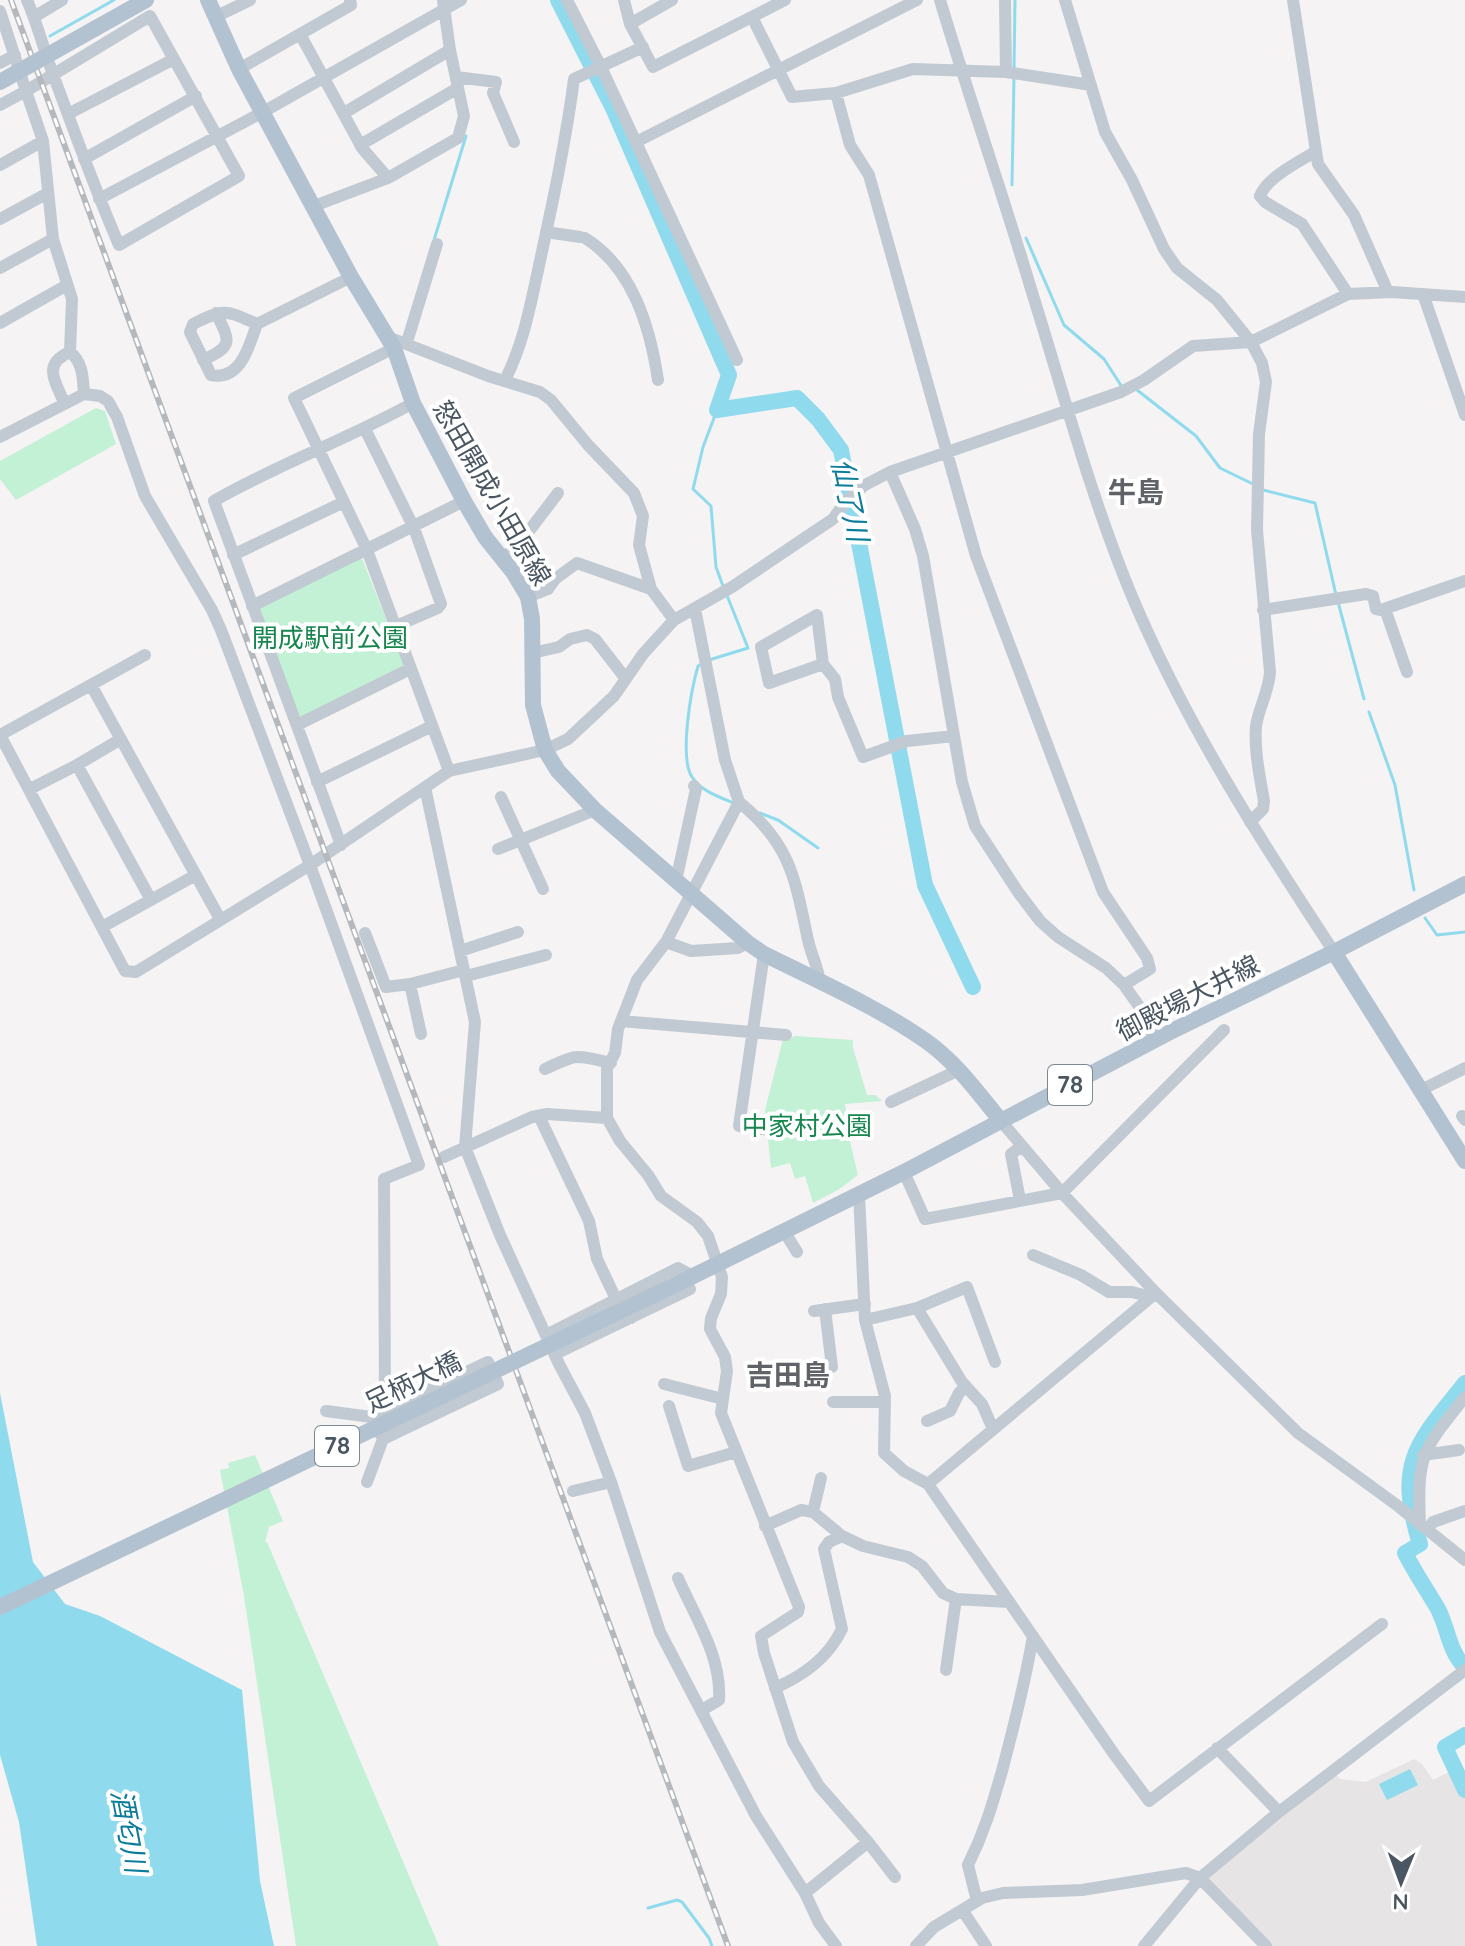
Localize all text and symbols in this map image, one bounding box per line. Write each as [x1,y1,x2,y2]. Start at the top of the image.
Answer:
street label: 怒田開成小田原線 [426,394,559,591]
water label: 仙了川 [825,455,877,548]
district label: 牛島 [1108,474,1164,509]
park label: 開成駅前公園 [252,621,408,654]
street label: 御殿場大井線 [1111,947,1265,1048]
road number: 78 [1048,1065,1092,1105]
park label: 中家村公園 [742,1109,872,1142]
street label: 足柄大橋 [359,1344,467,1419]
district label: 吉田島 [746,1357,830,1392]
road number: 78 [315,1426,359,1466]
water label: 酒匂川 [104,1786,155,1878]
north arrow [1361,1842,1441,1922]
text: N [1392,1888,1409,1916]

